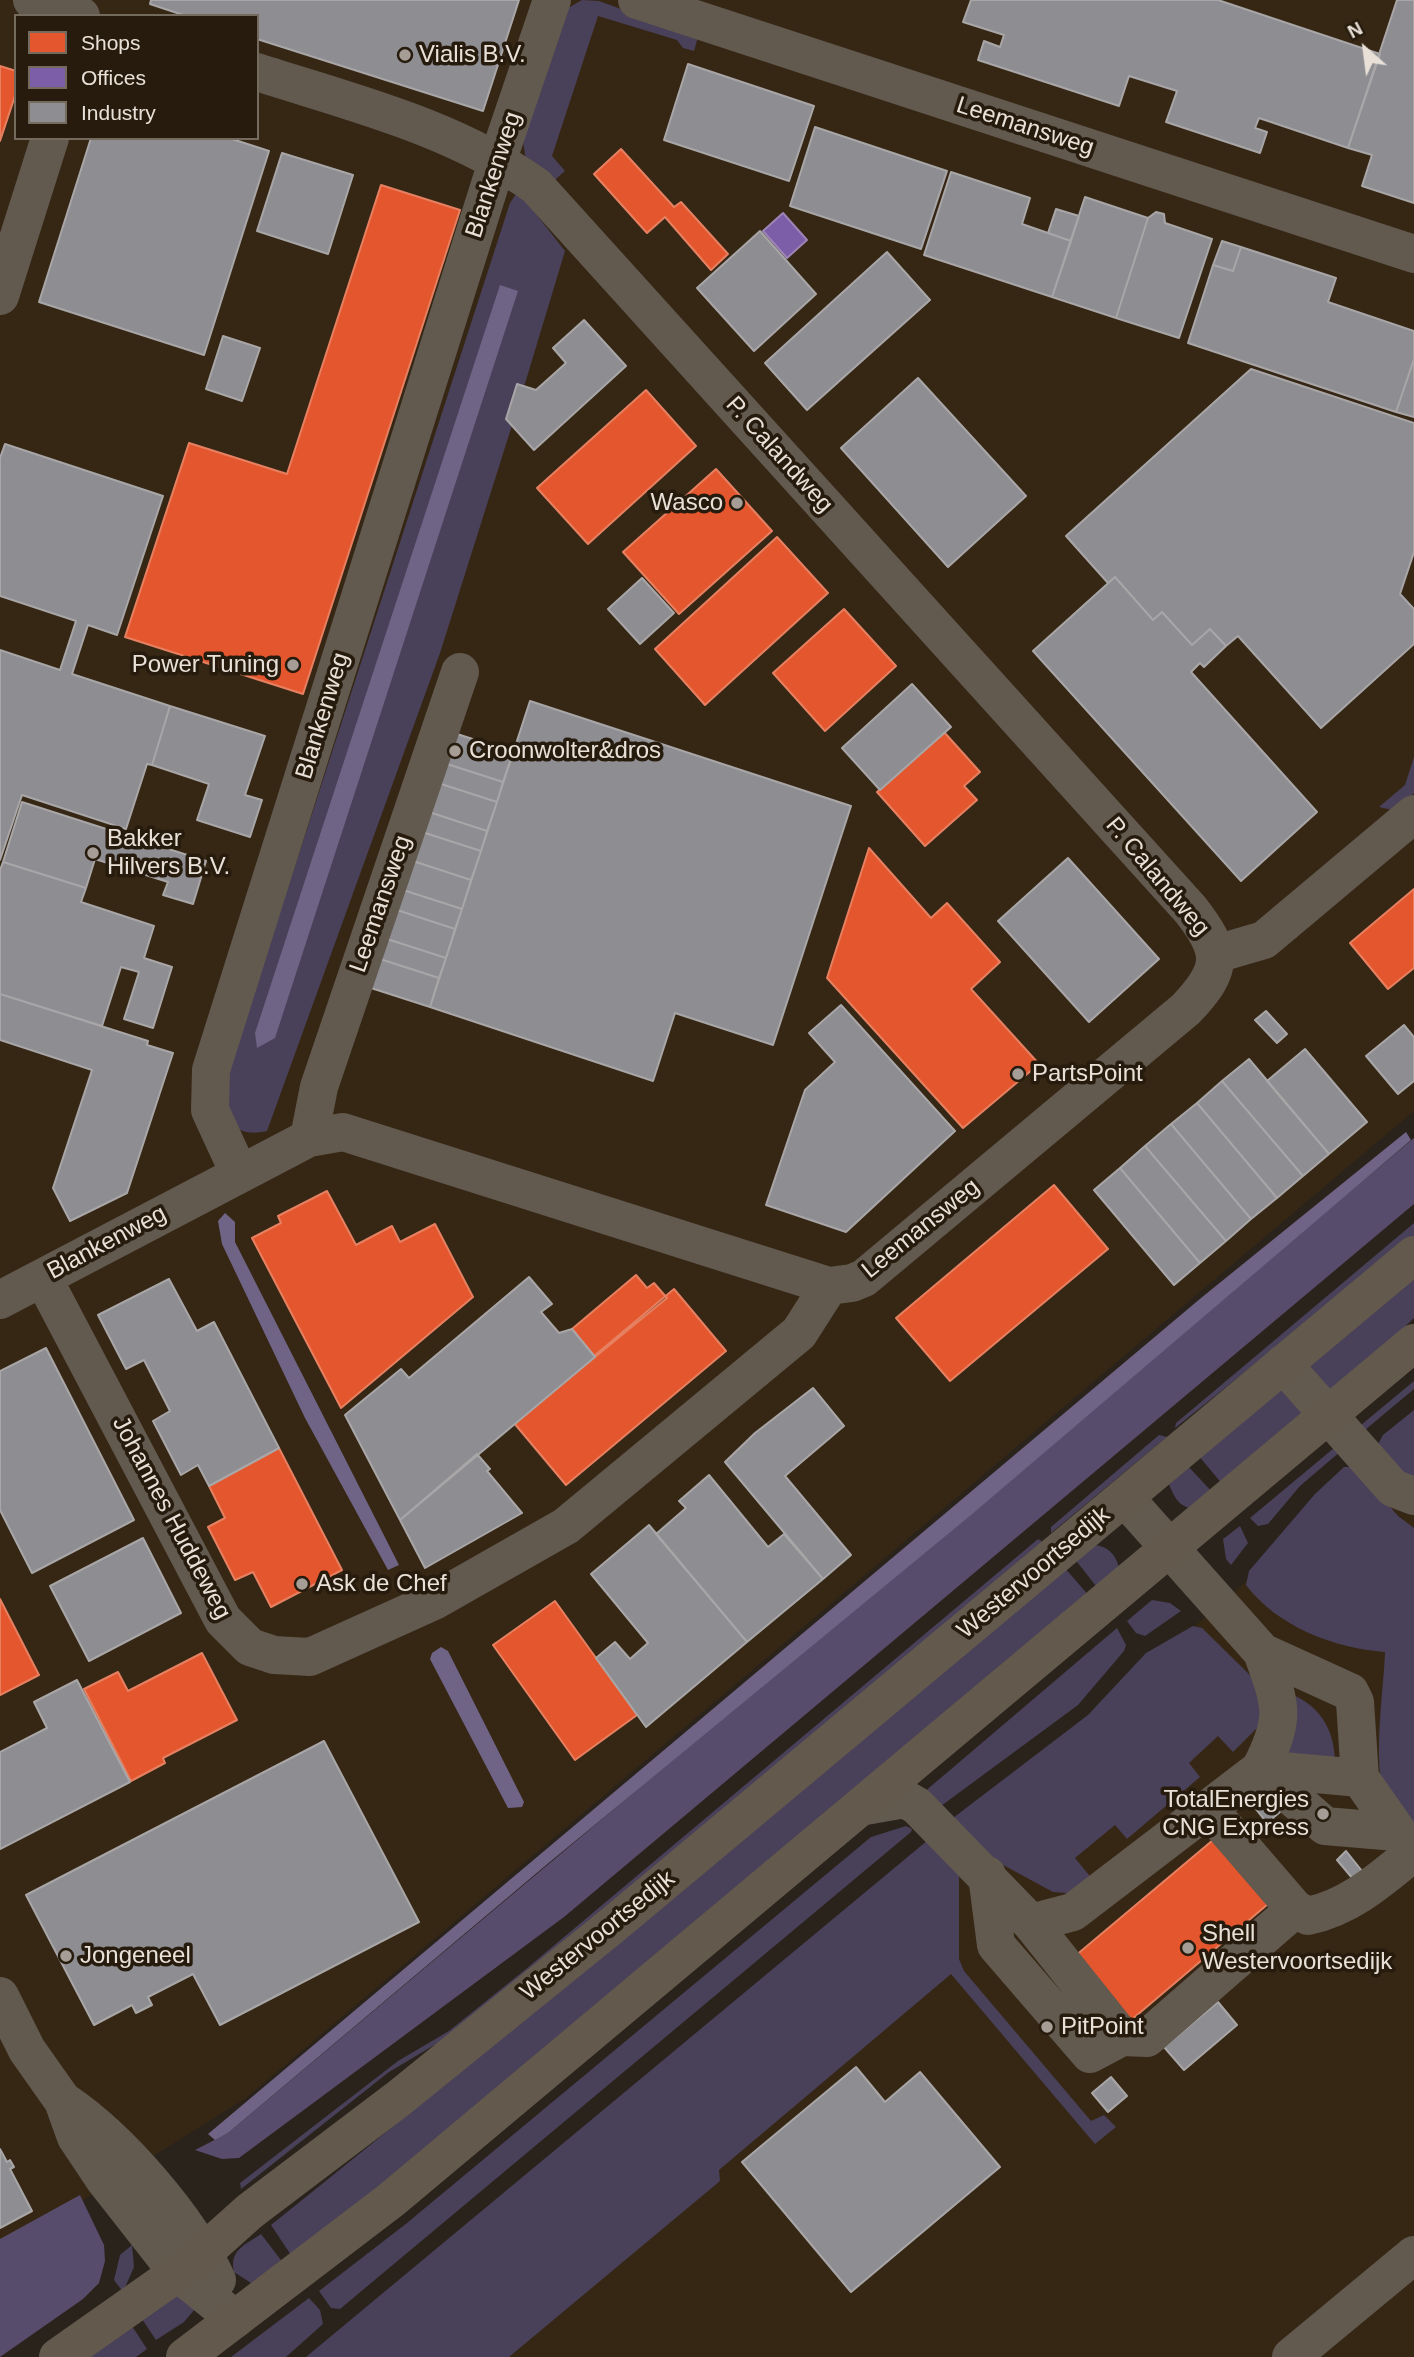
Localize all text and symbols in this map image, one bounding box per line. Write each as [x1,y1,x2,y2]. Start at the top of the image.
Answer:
legend [14,14,259,140]
north arrow [1330,14,1400,84]
text: N [1344,18,1366,43]
text: Shops [81,31,141,54]
place label: Vialis B.V. [419,41,526,69]
marker: Vialis B.V. [397,47,413,63]
text: Offices [81,66,146,89]
street label: Leemansweg [953,91,1097,163]
text: Industry [81,101,156,124]
street label: Blankenweg [460,108,528,242]
street label: P. Calandweg [719,391,839,519]
place label: Wasco [651,489,723,517]
marker: Wasco [729,495,745,511]
street label: Blankenweg [290,649,356,783]
place label: Power Tuning [132,651,279,679]
marker: Power Tuning [285,657,301,673]
place label: Croonwolter&dros [469,737,661,765]
marker: Croonwolter&dros [447,743,463,759]
street label: P. Calandweg [1099,812,1215,942]
place label: Bakker Hilvers B.V. [107,825,230,881]
street label: Leemansweg [344,832,418,976]
marker: Bakker Hilvers B.V. [85,845,101,861]
place label: PartsPoint [1032,1060,1143,1088]
marker: PartsPoint [1010,1066,1026,1082]
street label: Leemansweg [856,1173,986,1285]
street label: Blankenweg [43,1200,171,1286]
street label: Johannes Huddeweg [105,1412,237,1624]
street label: Westervoortsedijk [952,1501,1116,1645]
place label: Ask de Chef [316,1570,447,1598]
marker: Ask de Chef [294,1576,310,1592]
place label: TotalEnergies CNG Express [1162,1786,1309,1842]
marker: TotalEnergies CNG Express [1315,1806,1331,1822]
street label: Westervoortsedijk [515,1865,681,2007]
place label: Shell Westervoortsedijk [1202,1920,1392,1976]
marker: Shell Westervoortsedijk [1180,1940,1196,1956]
place label: Jongeneel [80,1942,191,1970]
marker: Jongeneel [58,1948,74,1964]
place label: PitPoint [1061,2013,1144,2041]
marker: PitPoint [1039,2019,1055,2035]

